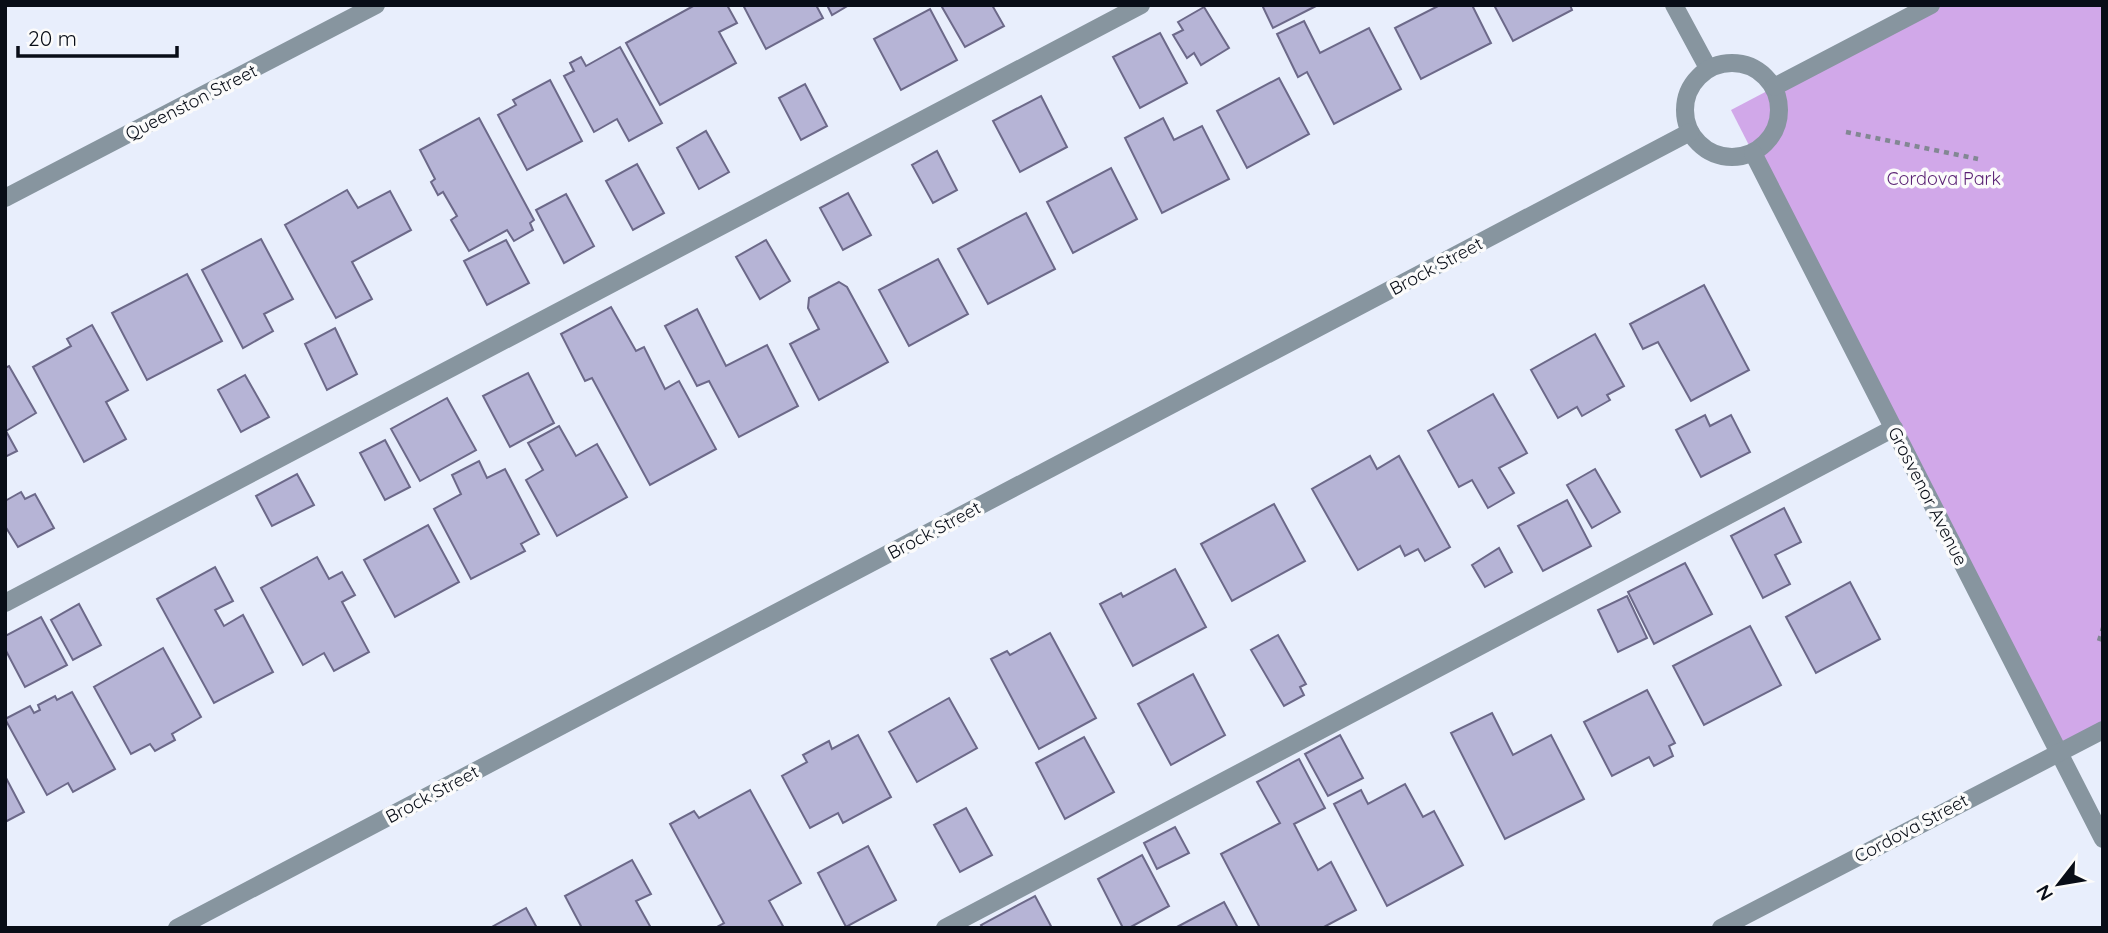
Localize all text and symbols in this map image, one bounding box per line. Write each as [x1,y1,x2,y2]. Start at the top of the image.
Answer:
scale bar [18,14,177,58]
text: 20 m [28,25,77,51]
street label: Queenston Street [121,59,261,145]
park label: Cordova Park [1887,167,2001,190]
street label: Brock Street [1385,232,1487,300]
street label: Grosvenor Avenue [1883,423,1973,569]
street label: Brock Street [883,496,985,564]
street label: Brock Street [381,760,483,828]
street label: Cordova Street [1850,788,1972,868]
north arrow [2024,849,2094,919]
text: N [2031,881,2058,905]

